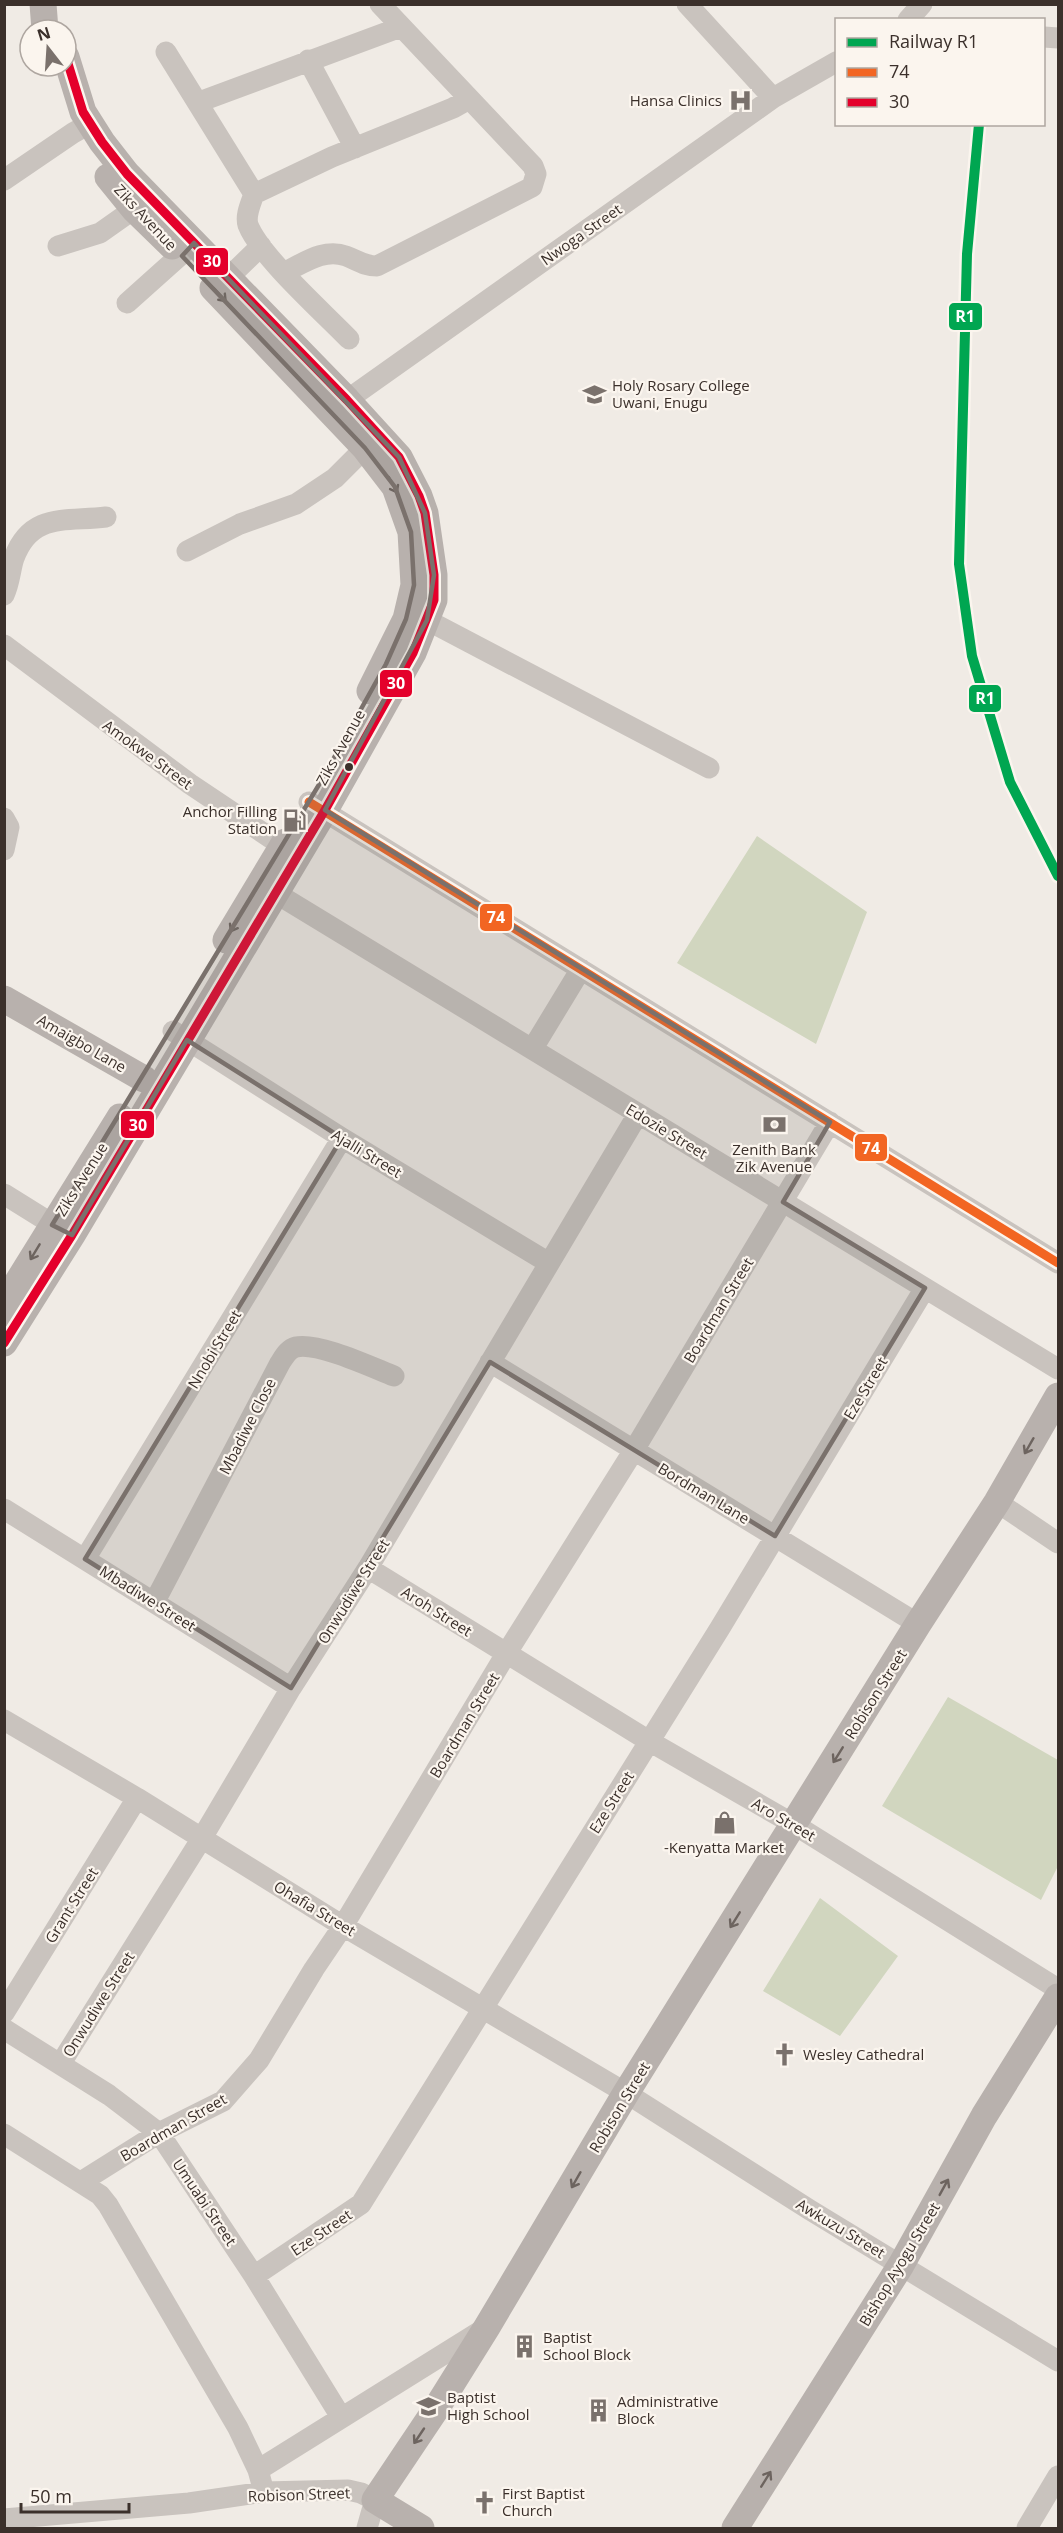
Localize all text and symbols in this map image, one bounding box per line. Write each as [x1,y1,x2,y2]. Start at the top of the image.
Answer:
north arrow [18,18,78,78]
legend [835,18,1045,126]
text: N [34,21,53,46]
text: Railway R1 [889,29,978,53]
text: 74 [889,59,910,83]
hospital icon: Hansa Clinics [727,87,753,113]
text: 30 [889,89,910,113]
place label: Hansa Clinics [630,90,722,110]
street label: Ziks Avenue [110,180,182,254]
street label: Nwoga Street [537,199,625,269]
line badge: 30 [195,247,229,276]
text: 30 [203,250,221,272]
one-way arrow [212,288,227,303]
line badge: R1 [948,302,983,331]
text: R1 [955,305,975,327]
place label: Holy Rosary College Uwani, Enugu [612,375,750,412]
school or university icon: Holy Rosary College Uwani, Enugu [581,381,607,407]
one-way arrow [388,476,399,494]
line badge: 30 [379,669,413,698]
text: 30 [387,672,405,694]
line badge: R1 [968,684,1002,713]
text: R1 [975,687,995,709]
street label: Ziks Avenue [311,706,369,788]
street label: Amokwe Street [99,715,197,793]
unlabelled marker [343,761,355,773]
place label: Anchor Filling Station [183,801,277,838]
fuel station icon: Anchor Filling Station [282,807,308,833]
line badge: 74 [479,903,513,932]
text: 74 [487,906,505,928]
one-way arrow [229,915,241,932]
street label: Amaigbo Lane [34,1009,130,1077]
street label: Edozie Street [623,1099,711,1163]
line badge: 30 [120,1110,155,1139]
bank icon: Zenith Bank Zik Avenue [761,1112,787,1138]
text: 30 [129,1114,147,1136]
street label: Ajalli Street [328,1124,406,1182]
line badge: 74 [854,1133,888,1162]
text: 74 [862,1137,880,1159]
street label: Ziks Avenue [50,1138,112,1220]
place label: Zenith Bank Zik Avenue [732,1139,816,1176]
one-way arrow [29,1243,41,1260]
street label: Boardman Street [679,1254,757,1366]
street label: Nnobi Street [183,1306,245,1392]
street label: Eze Street [839,1353,891,1423]
street label: Mbadiwe Close [214,1374,280,1478]
one-way arrow [1023,1437,1035,1454]
street label: Bordman Lane [655,1458,753,1528]
street label: Onwudiwe Street [313,1535,393,1647]
street label: Mbadiwe Street [96,1560,200,1636]
street label: Aroh Street [398,1581,476,1641]
street label: Robison Street [839,1645,911,1743]
street label: Boardman Street [425,1669,503,1781]
one-way arrow [831,1746,843,1763]
street label: Eze Street [584,1767,638,1837]
street label: Aro Street [748,1793,820,1845]
shop icon: -Kenyatta Market [711,1810,737,1836]
place label: -Kenyatta Market [664,1837,784,1857]
street label: Grant Street [40,1863,102,1947]
street label: Ohafia Street [270,1876,360,1940]
one-way arrow [728,1911,740,1928]
street label: Onwudiwe Street [58,1948,138,2060]
church icon: Wesley Cathedral [772,2041,798,2067]
place label: Wesley Cathedral [803,2044,924,2064]
street label: Robison Street [584,2058,654,2156]
street label: Boardman Street [116,2088,230,2166]
street label: Umuabi Street [168,2154,242,2250]
one-way arrow [569,2171,581,2188]
one-way arrow [938,2179,950,2196]
street label: Awkuzu Street [793,2194,889,2262]
street label: Bishop Ayogu Street [854,2198,944,2330]
street label: Eze Street [287,2204,355,2260]
place label: Baptist School Block [543,2327,631,2364]
building icon: Baptist School Block [512,2333,538,2359]
place label: Baptist High School [447,2387,530,2424]
place label: Administrative Block [617,2391,718,2428]
school or university icon: Baptist High School [416,2393,442,2419]
building icon: Administrative Block [586,2397,612,2423]
one-way arrow [412,2427,425,2444]
one-way arrow [761,2471,773,2488]
scale bar [21,2476,129,2514]
street label: Robison Street [247,2482,351,2506]
place label: First Baptist Church [502,2483,585,2520]
text: 50 m [30,2484,72,2508]
church icon: First Baptist Church [471,2489,497,2515]

